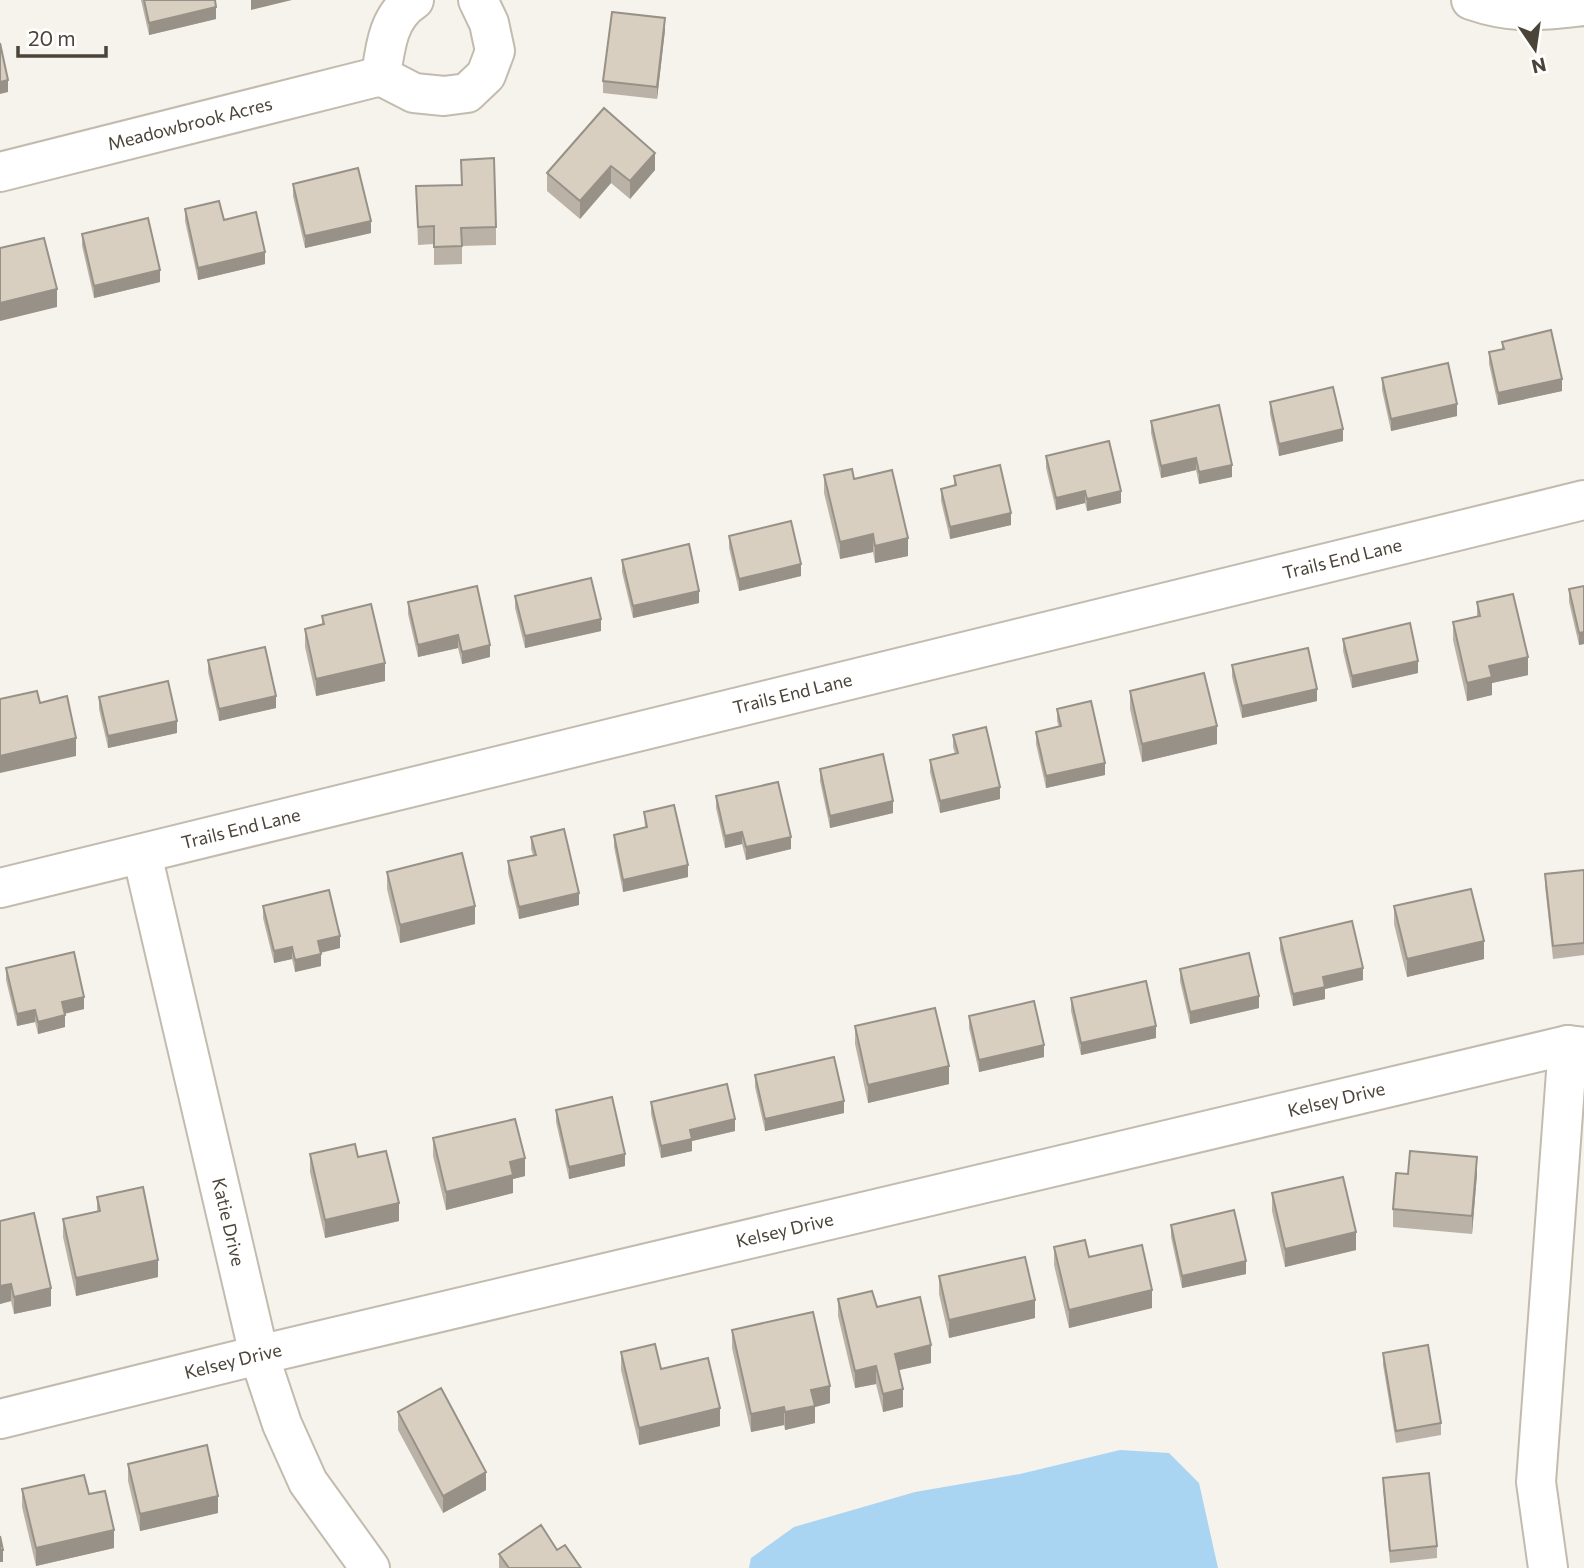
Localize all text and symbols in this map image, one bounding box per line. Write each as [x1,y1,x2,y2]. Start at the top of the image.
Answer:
scale bar [18,14,105,58]
north arrow [1500,14,1570,84]
text: 20 m [28,25,76,50]
text: N [1529,53,1548,79]
street label: Meadowbrook Acres [105,92,275,154]
street label: Trails End Lane [1280,533,1404,583]
street label: Trails End Lane [731,668,854,718]
street label: Trails End Lane [179,803,302,853]
street label: Kelsey Drive [1285,1077,1387,1121]
street label: Katie Drive [208,1176,250,1268]
street label: Kelsey Drive [734,1207,835,1252]
street label: Kelsey Drive [182,1338,284,1383]

